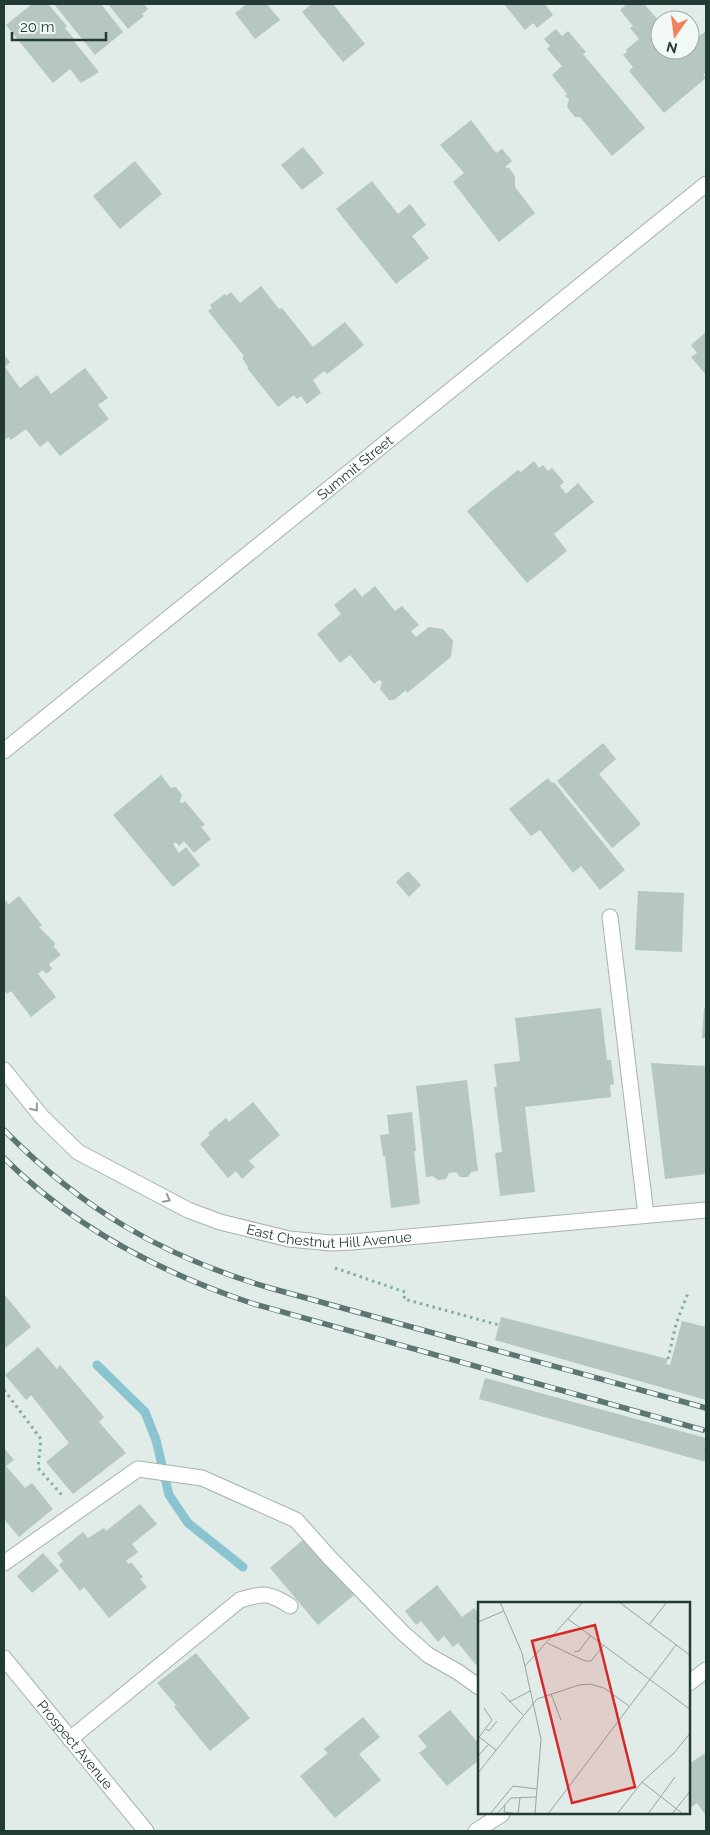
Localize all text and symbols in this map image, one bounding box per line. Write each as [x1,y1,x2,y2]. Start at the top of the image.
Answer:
scale bar [12,10,106,42]
north arrow [650,10,700,60]
text: 20 m [20,18,55,36]
text: N [665,39,679,57]
street label: Summit Street [314,432,396,503]
one-way arrow [29,1102,37,1111]
one-way arrow [162,1193,171,1203]
street label: East Chestnut Hill Avenue [245,1221,412,1251]
inset map [478,1602,690,1815]
street label: Prospect Avenue [34,1697,116,1792]

